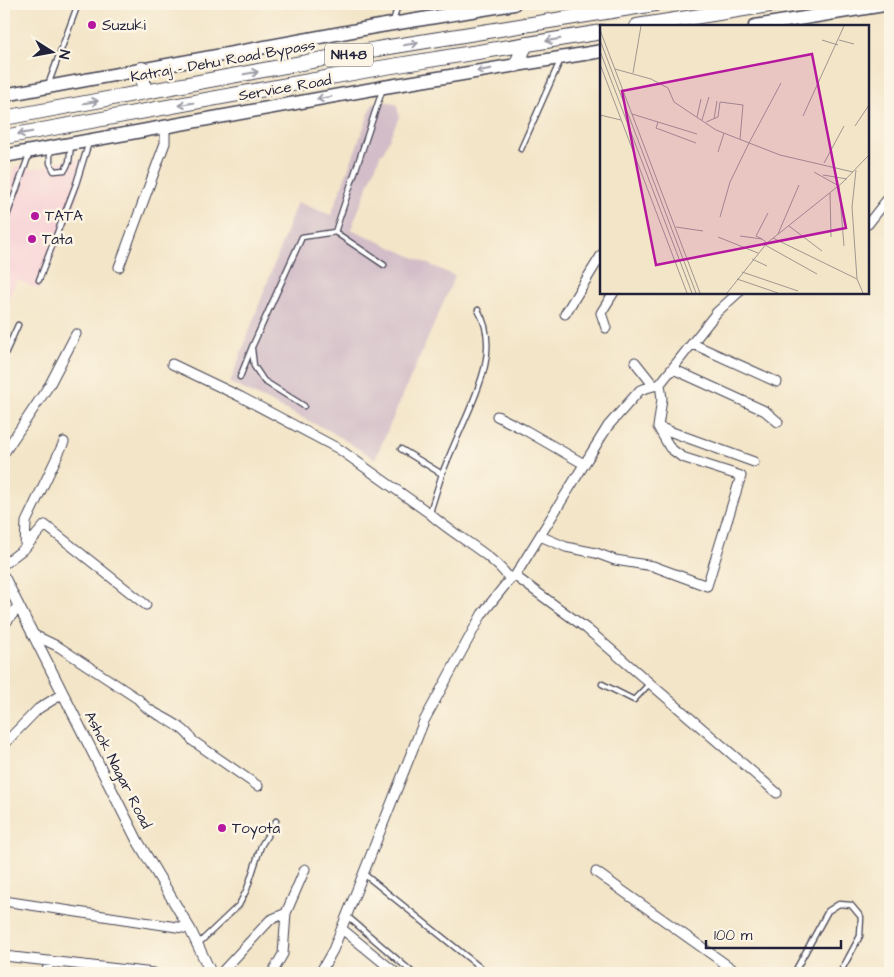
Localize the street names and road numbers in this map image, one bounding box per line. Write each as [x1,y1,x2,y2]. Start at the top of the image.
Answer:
street label: Katraj - Dehu Road Bypass [129,34,318,89]
road number: NH48 [325,44,373,66]
street label: Service Road [237,69,333,107]
street label: Ashok Nagar Road [78,708,157,833]

